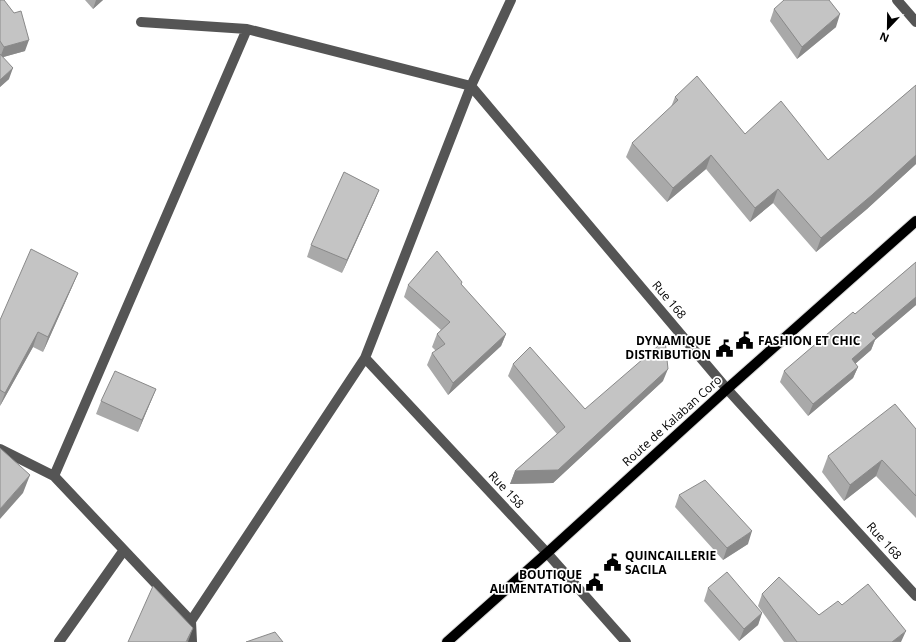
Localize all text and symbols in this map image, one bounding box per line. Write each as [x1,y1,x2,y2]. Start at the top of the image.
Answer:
north arrow [868,8,908,48]
text: N [877,29,891,46]
street label: Rue 168 [648,277,691,323]
public building icon: FASHION ET CHIC [735,331,755,351]
place label: DYNAMIQUE DISTRIBUTION [625,332,711,363]
place label: FASHION ET CHIC [758,332,861,349]
public building icon: DYNAMIQUE DISTRIBUTION [714,338,734,358]
street label: Route de Kalaban Coro [618,371,725,470]
street label: Rue 158 [485,467,528,512]
street label: Rue 168 [863,518,906,563]
place label: QUINCAILLERIE SACILA [625,547,716,578]
public building icon: QUINCAILLERIE SACILA [602,553,622,573]
place label: BOUTIQUE ALIMENTATION [490,566,582,597]
public building icon: BOUTIQUE ALIMENTATION [585,572,605,592]

